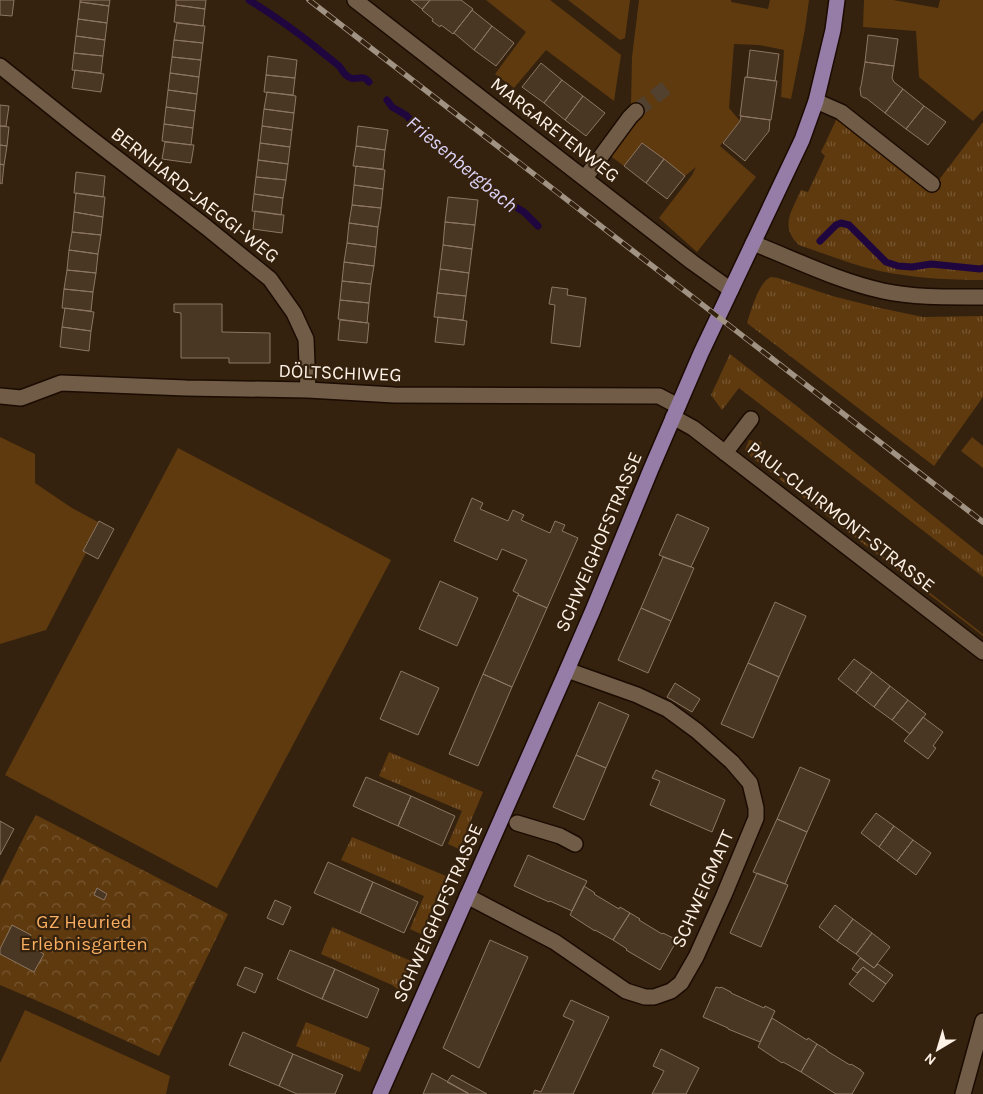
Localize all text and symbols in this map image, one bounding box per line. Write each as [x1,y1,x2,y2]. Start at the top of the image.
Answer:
street label: MARGARETENWEG [486,73,624,187]
water label: Friesenbergbach [402,111,522,217]
street label: BERNHARD-JAEGGI-WEG [107,123,283,267]
street label: DÖLTSCHIWEG [278,360,402,386]
street label: PAUL-CLAIRMONT-STRASSE [743,437,939,597]
street label: SCHWEIGHOFSTRASSE [551,449,647,635]
street label: SCHWEIGHOFSTRASSE [389,820,487,1006]
street label: SCHWEIGMATT [667,826,739,951]
park label: GZ Heuried Erlebnisgarten [20,911,148,955]
north arrow [913,1024,963,1074]
text: N [921,1049,939,1069]

